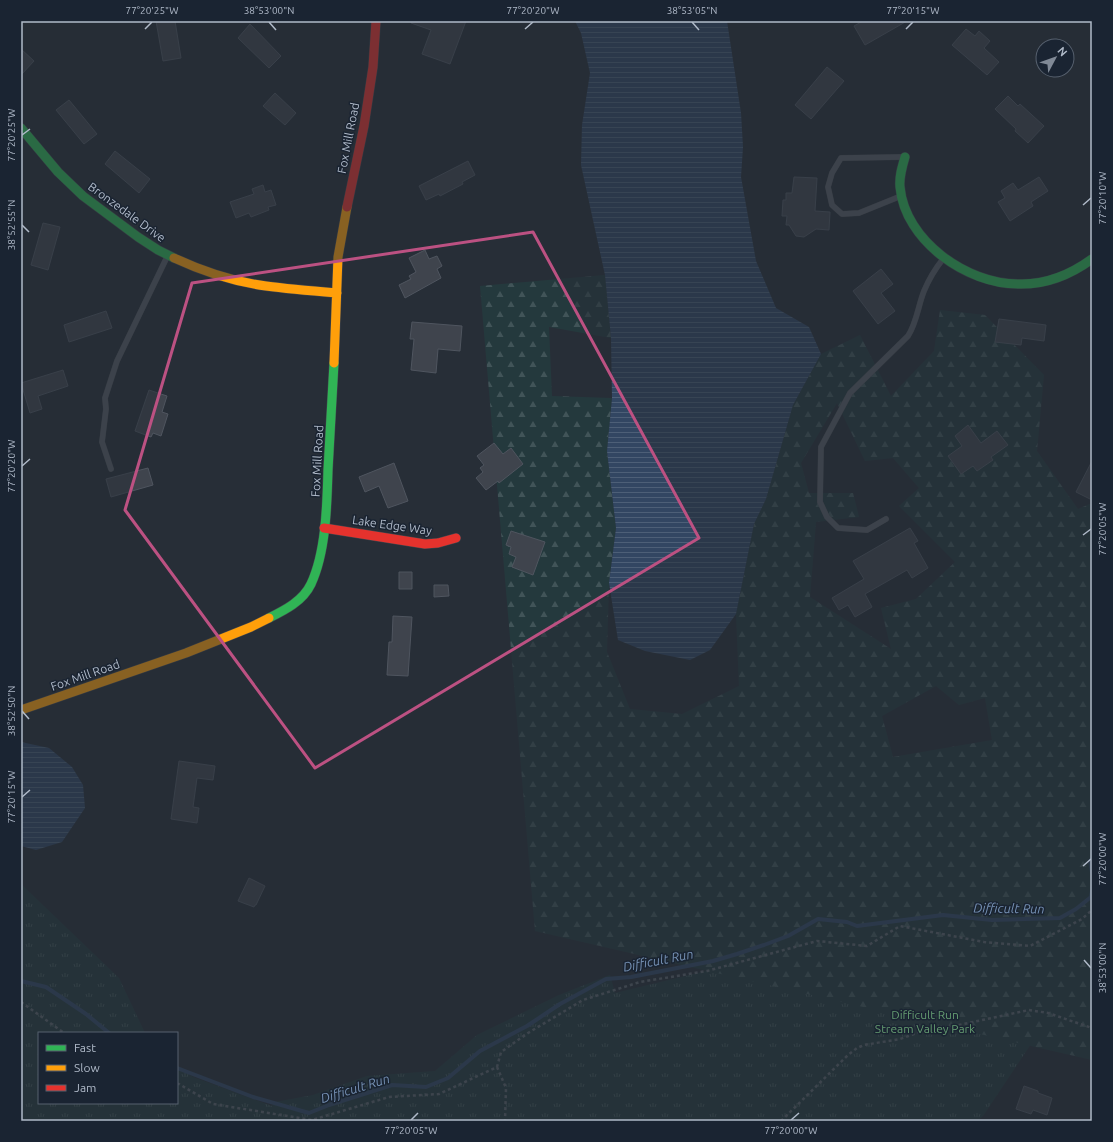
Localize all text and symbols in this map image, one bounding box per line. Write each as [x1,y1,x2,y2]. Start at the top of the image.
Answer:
text: 77°20'25"W [126,5,178,16]
text: 38°53'00"N [244,5,294,16]
text: 77°20'20"W [507,5,559,16]
text: 38°53'05"N [667,5,717,16]
text: 77°20'15"W [887,5,939,16]
north arrow [1035,38,1075,78]
text: N [1055,44,1070,58]
street label: Fox Mill Road [335,101,361,175]
text: 77°20'25"W [6,109,17,161]
text: 77°20'10"W [1097,172,1108,224]
street label: Bronzedale Drive [86,180,168,244]
text: 38°52'55"N [6,200,17,250]
street label: Fox Mill Road [309,425,325,497]
text: 77°20'20"W [6,440,17,492]
text: 77°20'05"W [1097,503,1108,555]
street label: Lake Edge Way [351,513,433,537]
street label: Fox Mill Road [49,657,121,693]
text: 38°52'50"N [6,686,17,736]
text: 77°20'15"W [6,771,17,823]
text: 77°20'00"W [1097,833,1108,885]
water label: Difficult Run [973,900,1045,917]
text: 38°53'00"N [1097,943,1108,993]
water label: Difficult Run [622,946,695,975]
park label: Difficult Run Stream Valley Park [875,1008,975,1035]
legend [38,1032,178,1104]
text: Fast [74,1041,96,1054]
text: Slow [74,1061,100,1074]
water label: Difficult Run [319,1071,391,1106]
text: Jam [74,1081,96,1094]
text: 77°20'05"W [385,1125,437,1136]
text: 77°20'00"W [765,1125,817,1136]

